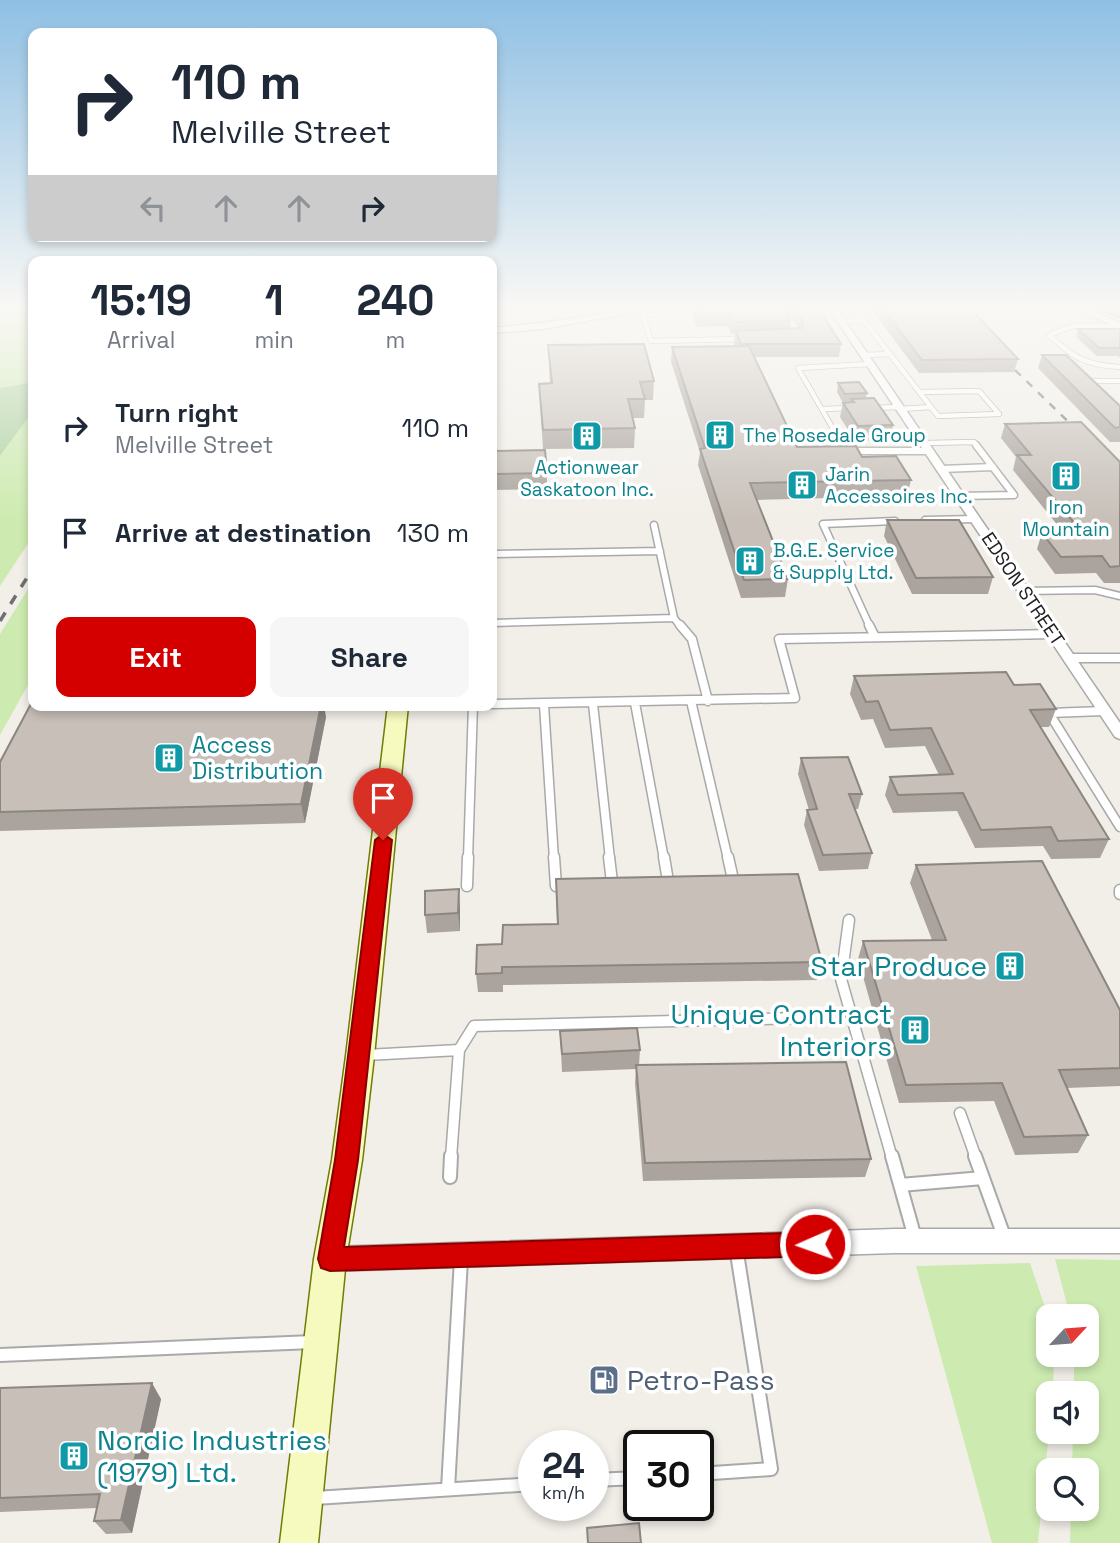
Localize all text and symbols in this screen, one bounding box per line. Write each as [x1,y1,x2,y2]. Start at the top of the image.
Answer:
text: 110 m [171,51,301,113]
icon: right [56,56,147,147]
text: Melville Street [171,112,391,152]
icon: left [134,189,172,227]
icon: ahead [207,189,245,227]
icon: ahead [280,189,318,227]
icon: right [353,189,391,227]
text: 15:19 [90,274,192,327]
text: 1 [265,274,284,327]
text: 240 [356,274,435,327]
text: Arrival [107,325,175,355]
text: min [254,325,294,355]
text: m [386,325,405,355]
text: Turn right [115,396,239,430]
icon: right [56,409,94,447]
text: 110 m [402,411,469,445]
building icon: The Rosedale Group [703,418,737,452]
building icon: Actionwear Saskatoon Inc. [570,419,604,453]
place label: The Rosedale Group [743,423,926,448]
text: Melville Street [115,430,273,460]
place label: Actionwear Saskatoon Inc. [520,455,654,502]
building icon: Iron Mountain [1049,459,1083,493]
place label: Jarin Accessoires Inc. [825,462,973,509]
building icon: Jarin Accessoires Inc. [785,468,819,502]
place label: Iron Mountain [1022,495,1110,542]
icon: arrive [56,514,94,552]
text: Arrive at destination [115,516,372,550]
text: 130 m [397,516,469,550]
street label: EDSON STREET [976,527,1070,651]
place label: B.G.E. Service & Supply Ltd. [773,538,895,585]
building icon: B.G.E. Service & Supply Ltd. [733,544,767,578]
button: Exit [56,617,256,697]
button: Share [270,617,469,697]
place label: Access Distribution [192,730,323,786]
building icon: Access Distribution [152,741,186,775]
pin [353,768,413,840]
icon: arrive [364,779,402,817]
place label: Star Produce [811,948,987,984]
building icon: Star Produce [993,949,1027,983]
place label: Unique Contract Interiors [671,996,892,1064]
building icon: Unique Contract Interiors [898,1013,932,1047]
position arrow [778,1207,852,1281]
north arrow [1036,1304,1099,1367]
map controls [1036,1304,1099,1521]
place label: Petro-Pass [627,1362,774,1398]
fuel station icon: Petro-Pass [587,1363,621,1397]
button: sound [1036,1381,1099,1444]
place label: Nordic Industries (1979) Ltd. [97,1422,327,1490]
speed limit sign: 30 [623,1430,714,1521]
building icon: Nordic Industries (1979) Ltd. [57,1439,91,1473]
text: 24 [542,1444,585,1488]
button: search [1036,1458,1099,1521]
text: km/h [542,1481,585,1504]

